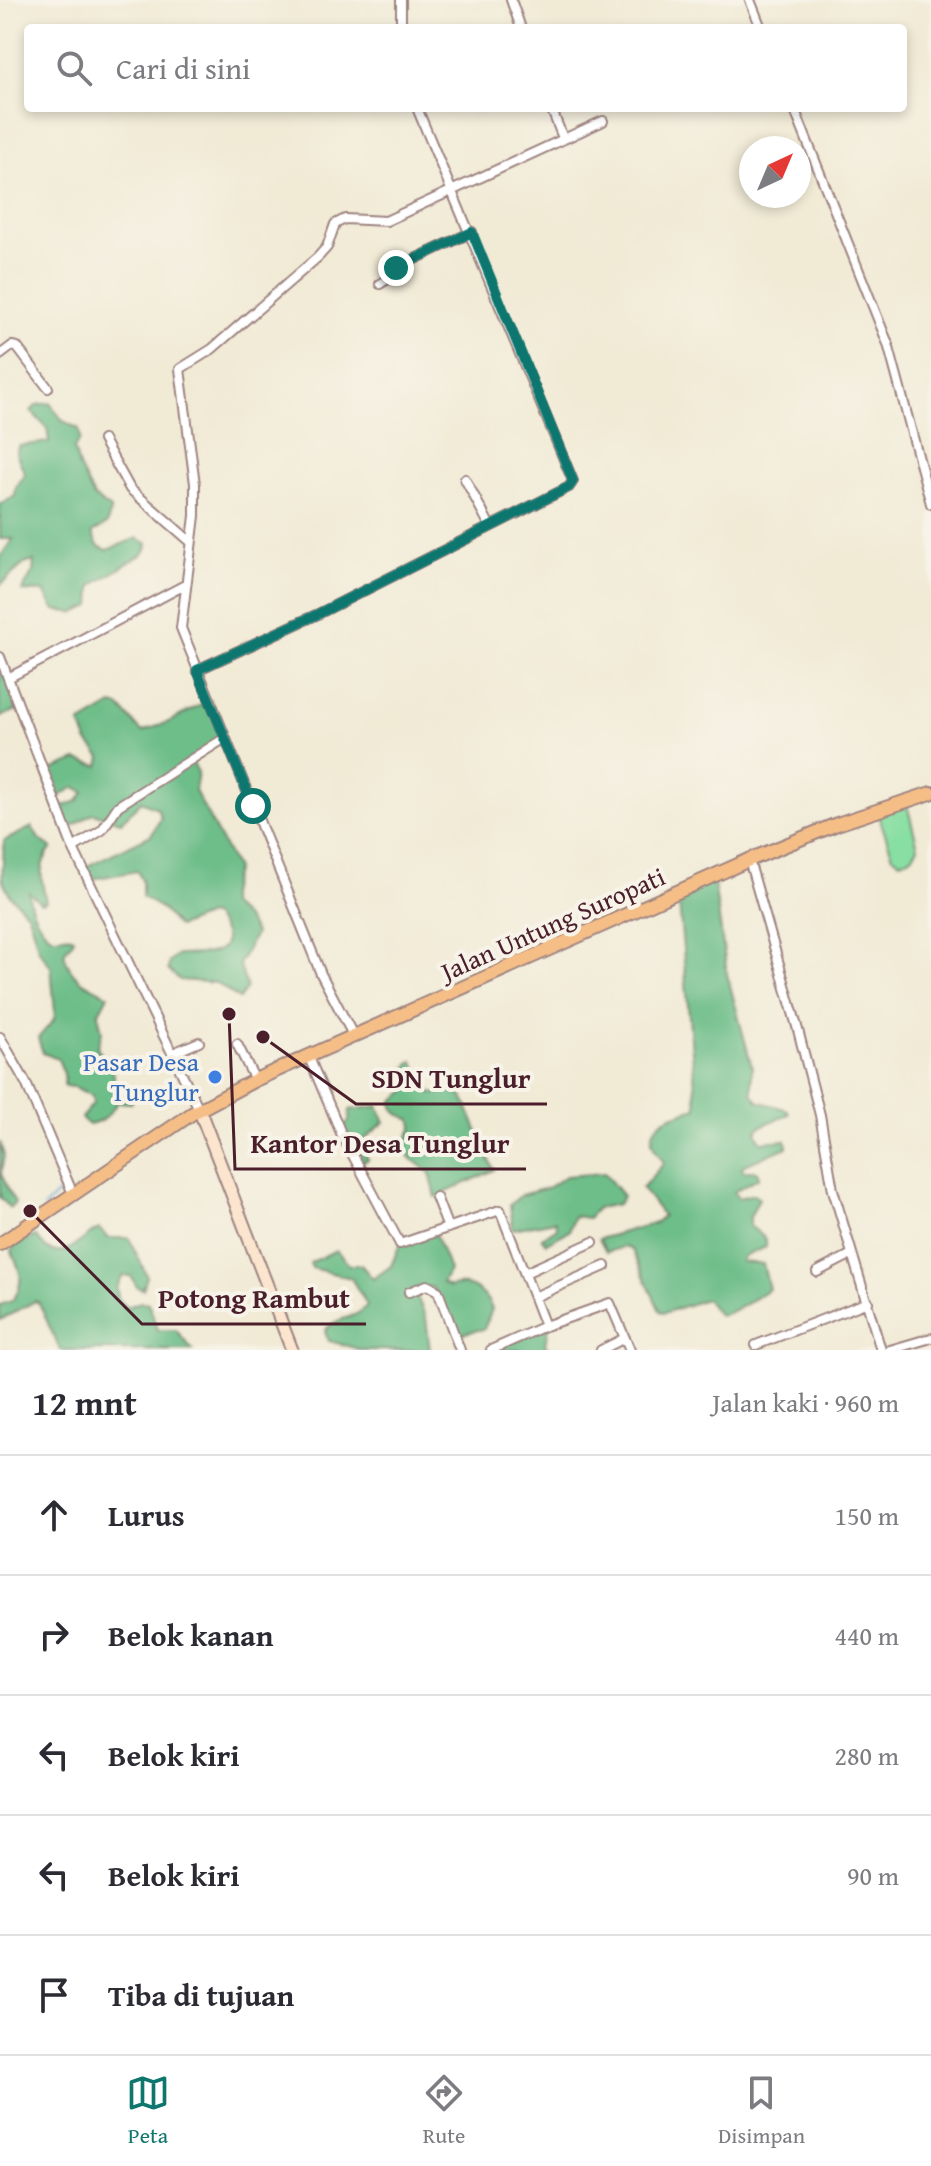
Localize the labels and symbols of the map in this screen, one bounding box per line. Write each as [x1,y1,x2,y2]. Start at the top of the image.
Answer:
north arrow [739,136,811,208]
route end [378,250,414,286]
route start [235,788,271,824]
street label: Jalan Untung Suropati [432,857,671,992]
place label: Pasar Desa Tunglur [83,1042,200,1111]
callout: SDN Tunglur [356,1052,547,1104]
text: SDN Tunglur [371,1057,531,1098]
marker: Pasar Desa Tunglur [206,1068,224,1086]
callout: Kantor Desa Tunglur [235,1117,526,1169]
text: Kantor Desa Tunglur [250,1122,510,1163]
callout: Potong Rambut [142,1272,366,1324]
text: Potong Rambut [158,1277,350,1318]

